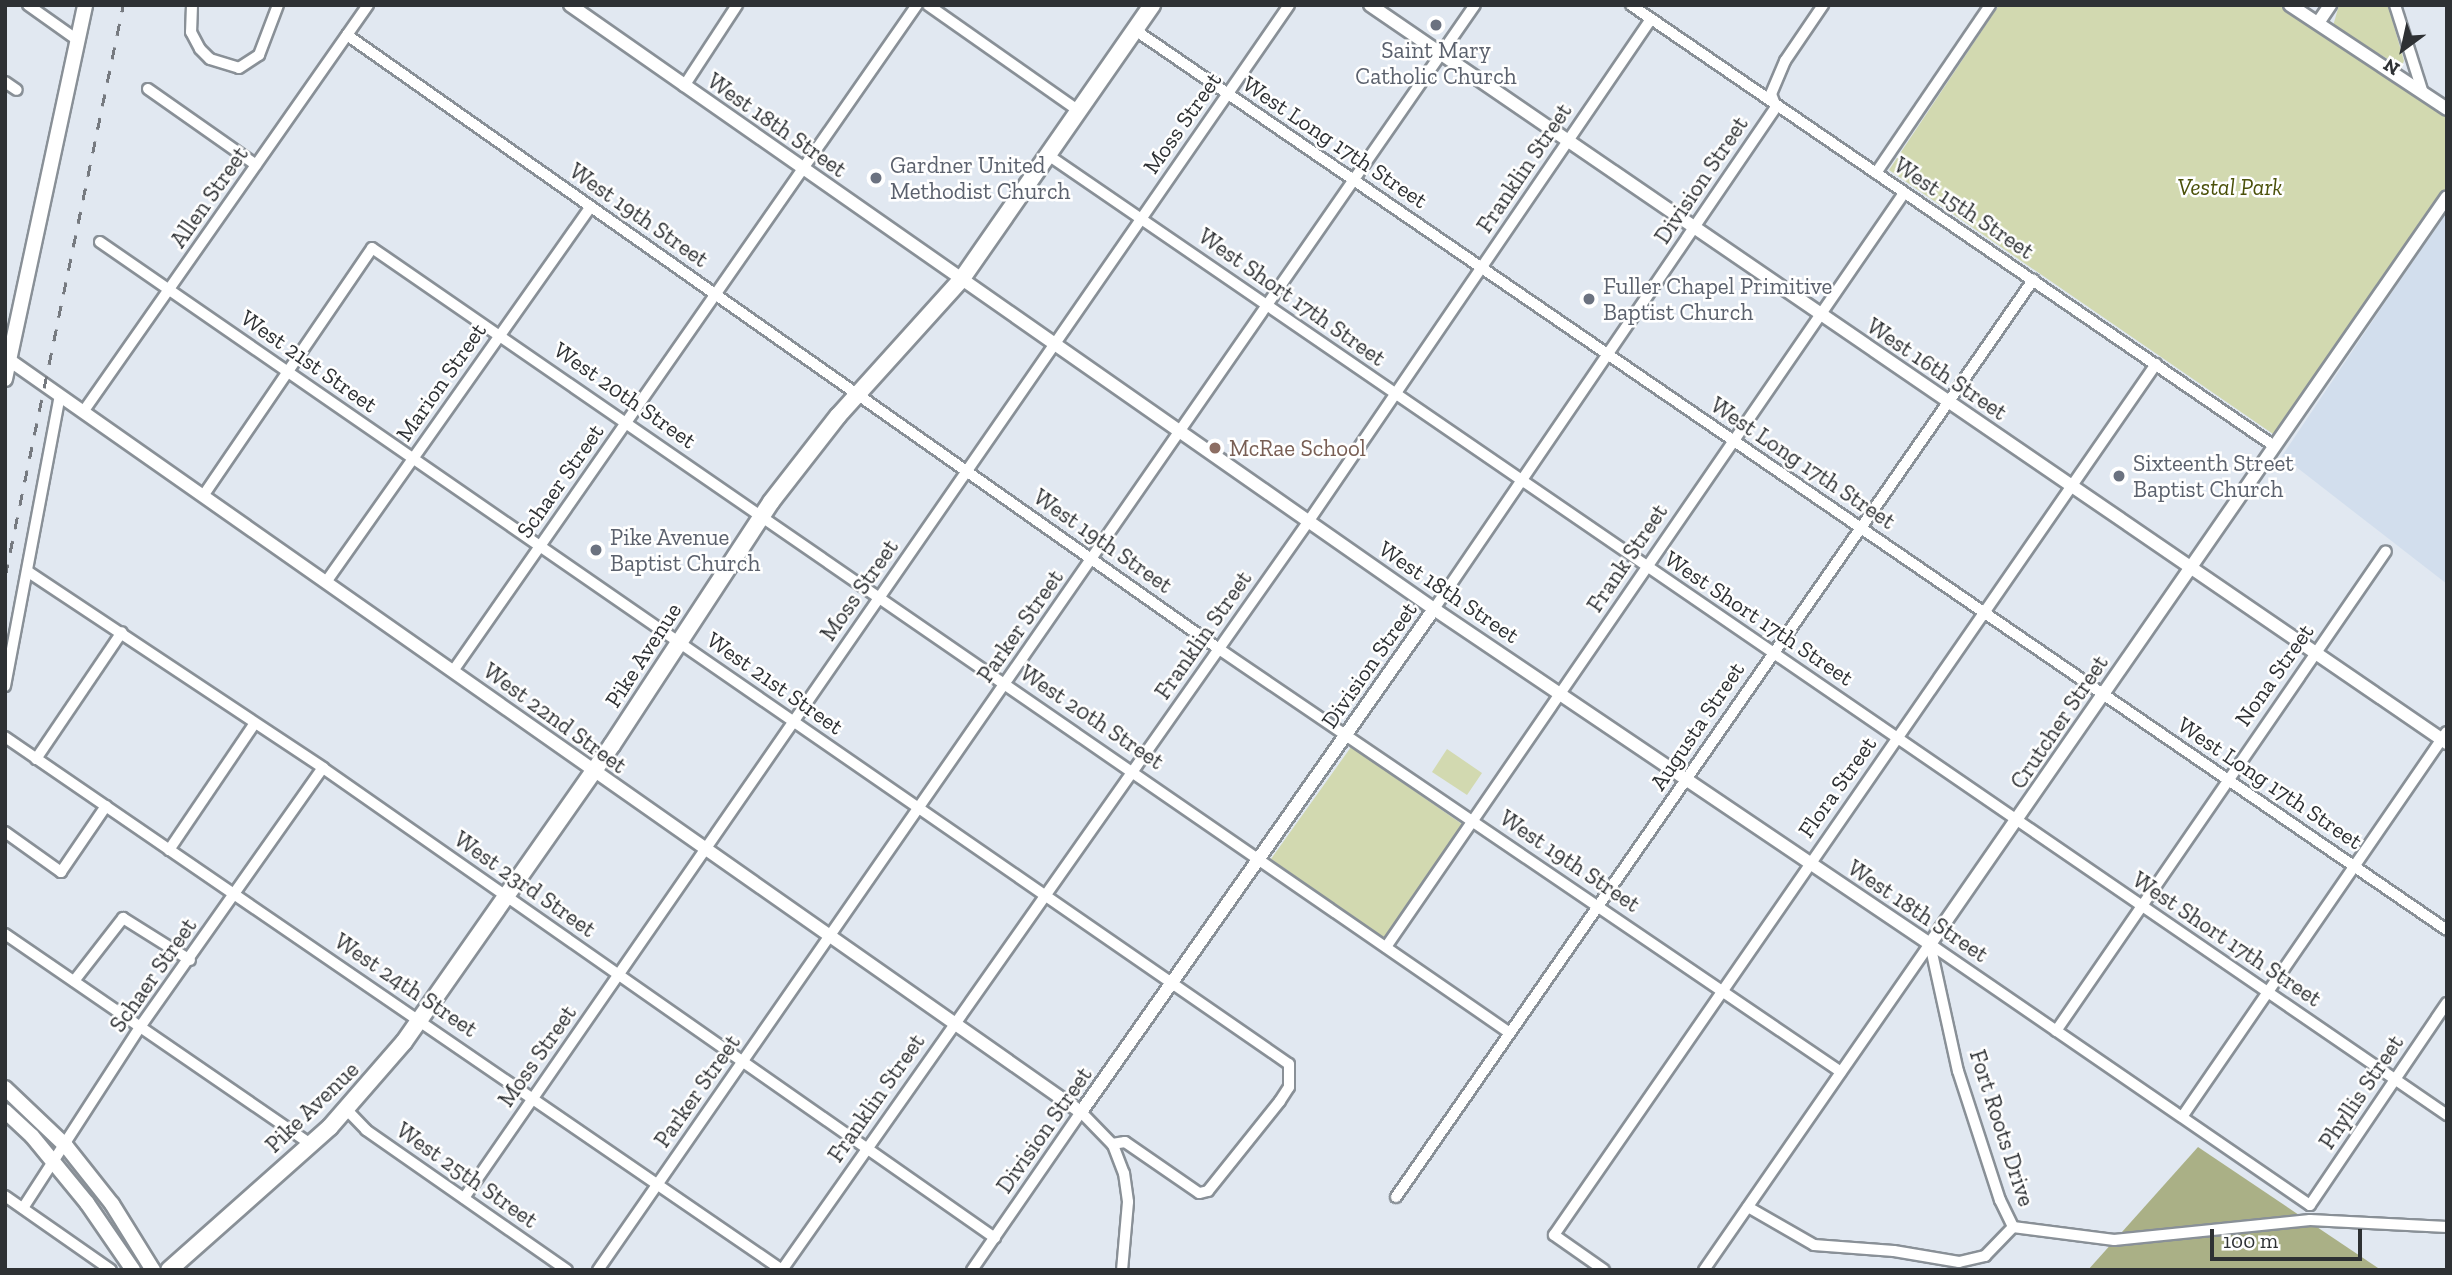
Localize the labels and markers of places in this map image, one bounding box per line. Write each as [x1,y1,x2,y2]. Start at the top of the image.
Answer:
marker: Saint Mary Catholic Church [1428,17,1444,33]
place label: Saint Mary Catholic Church [1355,36,1517,90]
place label: Gardner United Methodist Church [890,151,1070,205]
marker: Gardner United Methodist Church [868,170,884,186]
place label: Fuller Chapel Primitive Baptist Church [1603,272,1833,326]
marker: Fuller Chapel Primitive Baptist Church [1581,291,1597,307]
place label: McRae School [1229,434,1366,462]
marker: McRae School [1207,440,1223,456]
place label: Sixteenth Street Baptist Church [2133,449,2294,503]
marker: Sixteenth Street Baptist Church [2111,468,2127,484]
place label: Pike Avenue Baptist Church [610,523,760,577]
marker: Pike Avenue Baptist Church [588,542,604,558]

